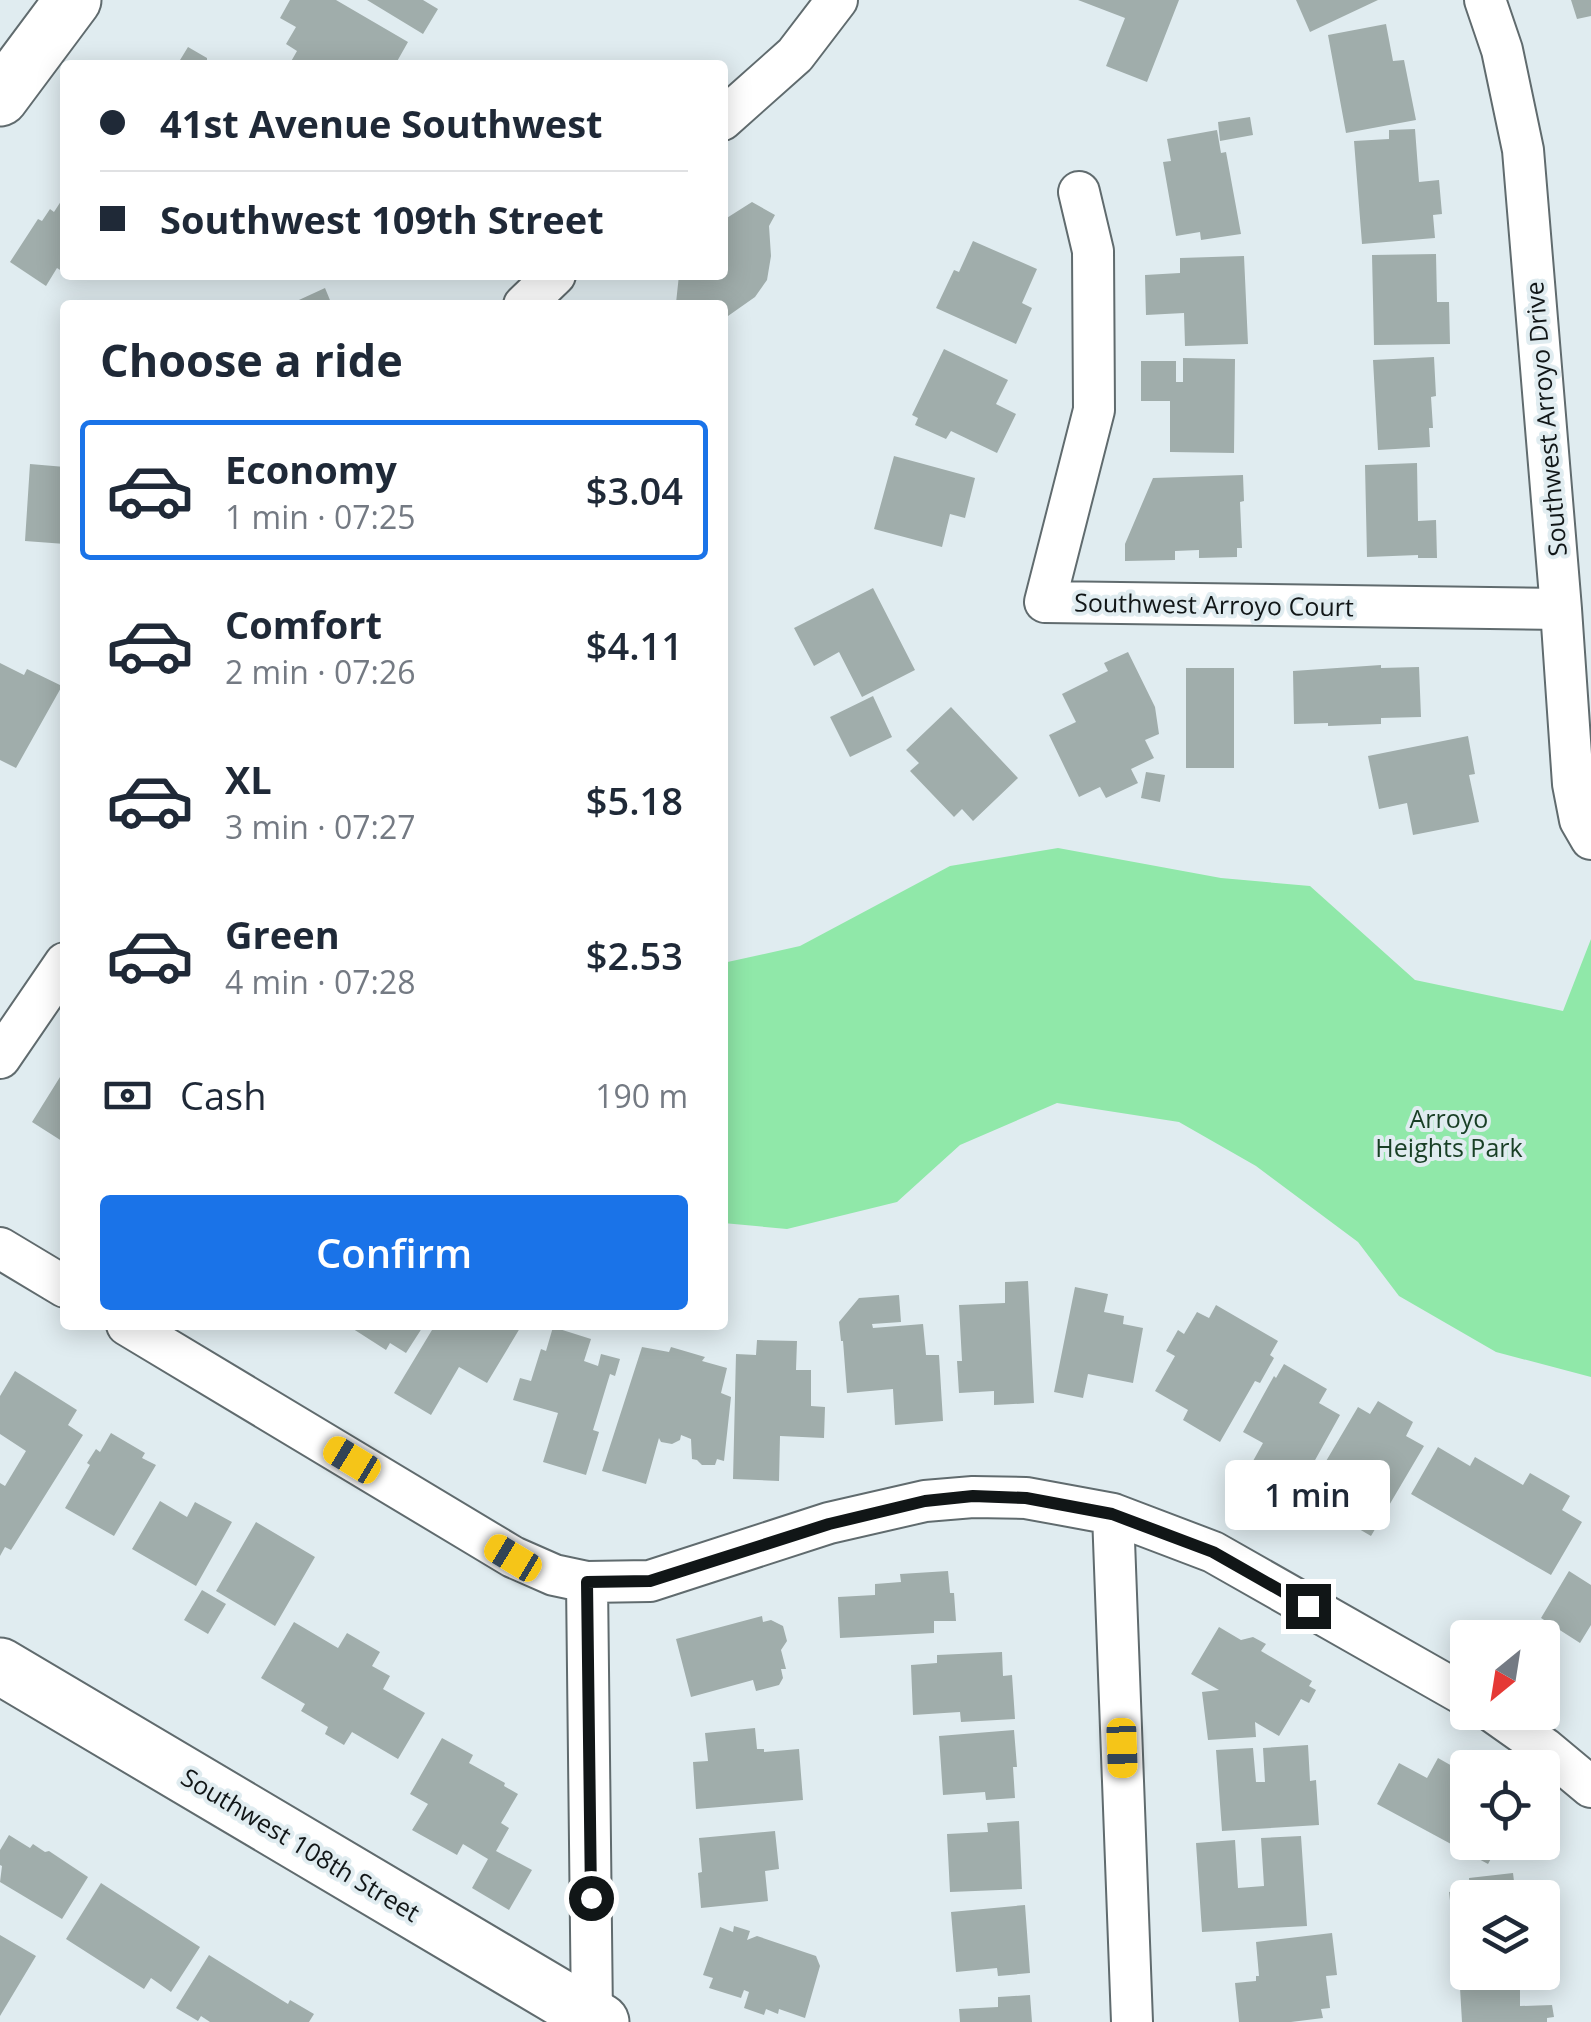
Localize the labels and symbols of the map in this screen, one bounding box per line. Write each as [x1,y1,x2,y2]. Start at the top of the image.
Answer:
street label: Southwest Arroyo Drive [1516,280,1574,558]
street label: Southwest Arroyo Court [1074,585,1354,623]
park label: Arroyo Heights Park [1375,1101,1523,1164]
car [319,1432,385,1488]
callout: 1 min [1226,1461,1390,1531]
car [480,1530,546,1586]
route end [1286,1584,1331,1629]
north arrow [1450,1620,1560,1730]
car [1106,1717,1138,1779]
street label: Southwest 108th Street [175,1759,427,1929]
route start [569,1876,614,1921]

